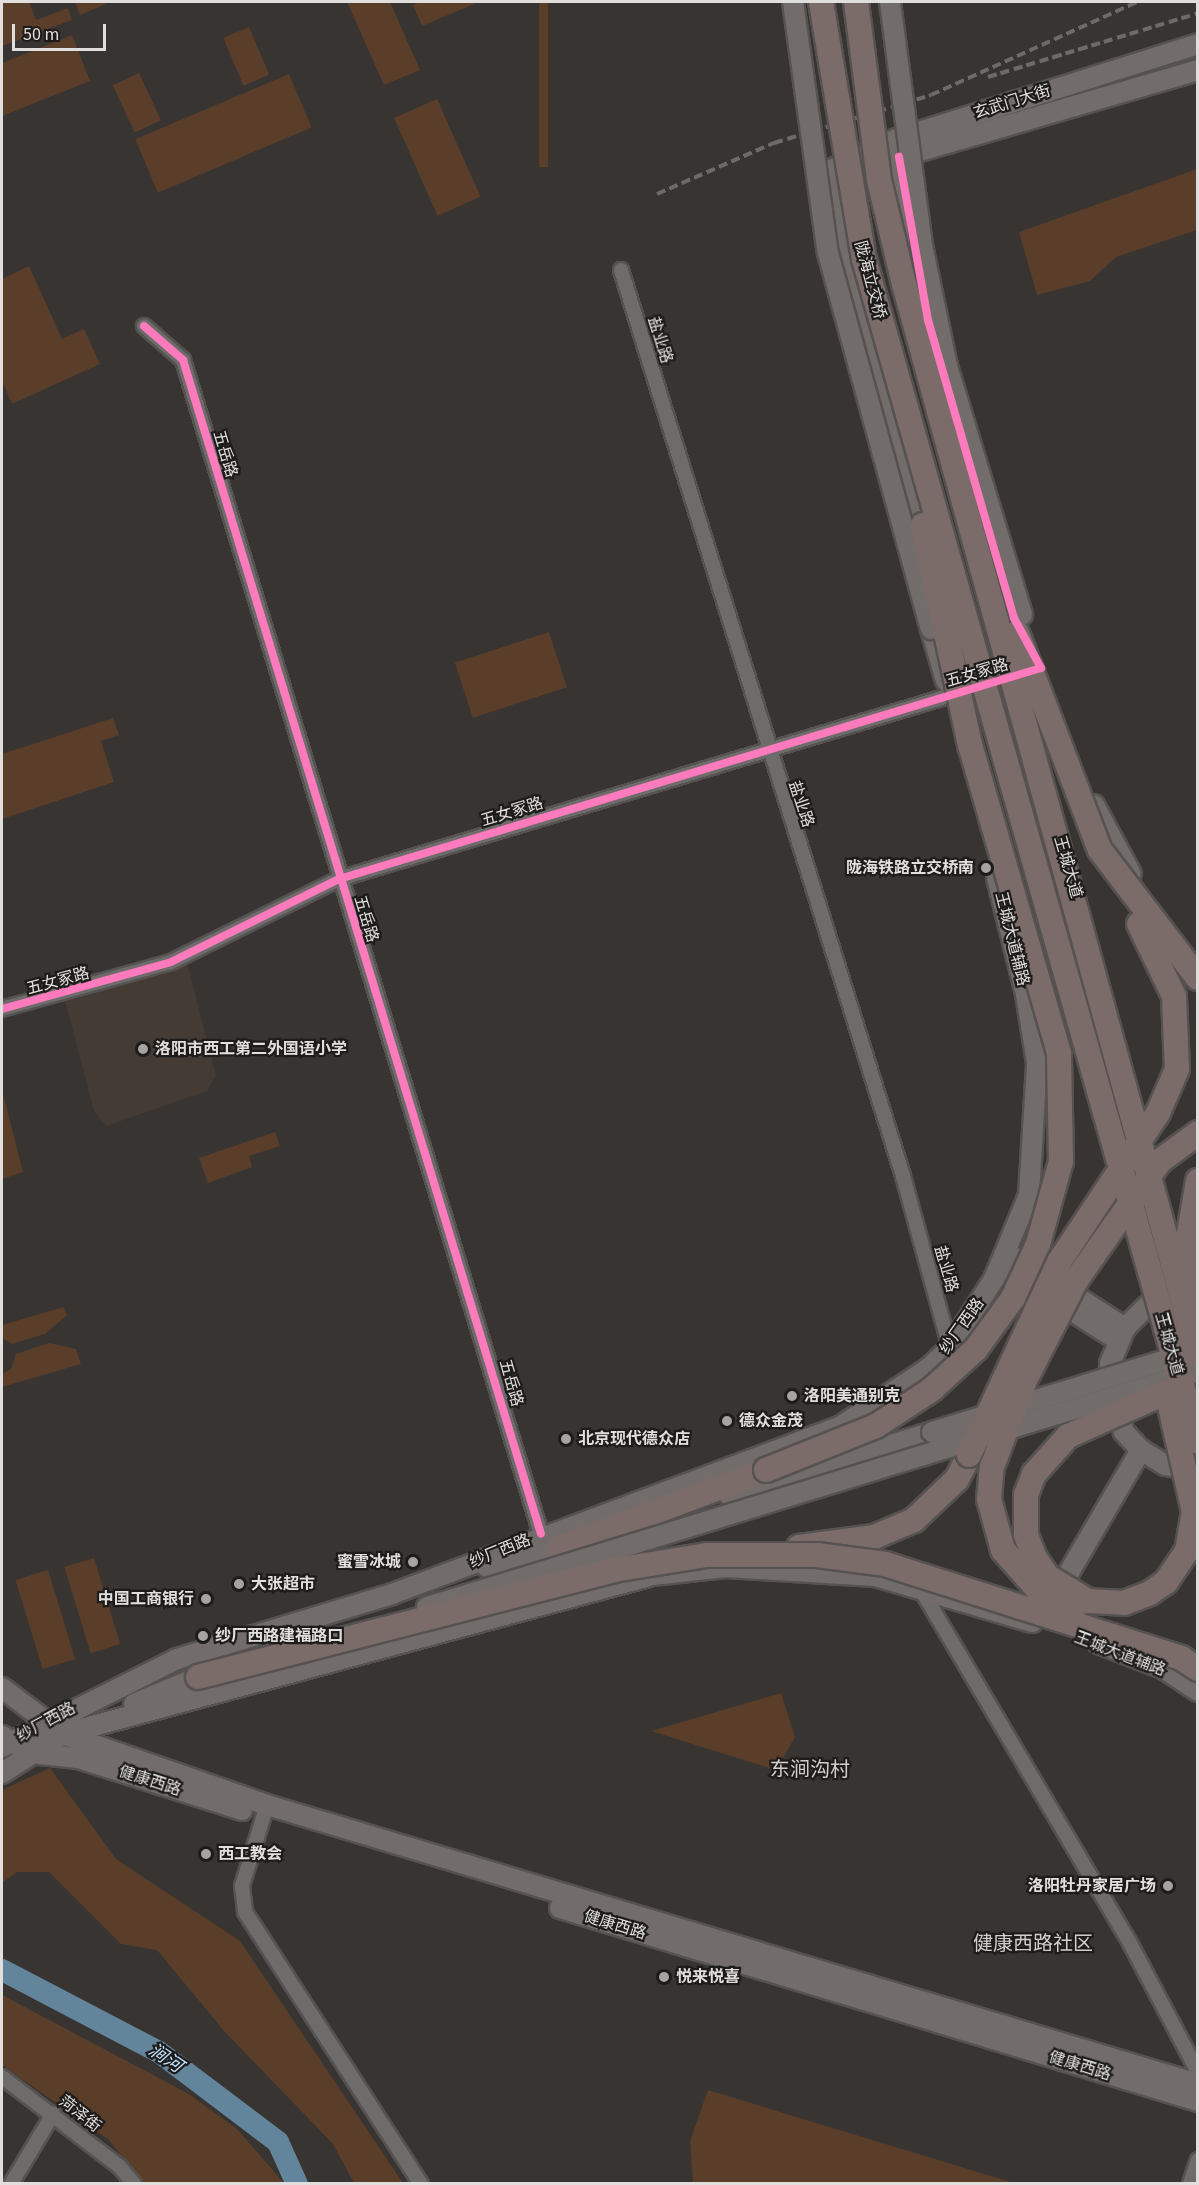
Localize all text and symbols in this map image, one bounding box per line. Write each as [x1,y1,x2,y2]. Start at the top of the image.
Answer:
scale bar [15,12,110,50]
text: 50 m [23,22,59,47]
street label: 玄武门大街 [971,81,1053,123]
street label: 陇海立交桥 [850,239,890,321]
street label: 盐业路 [644,314,676,366]
street label: 五岳路 [209,428,241,480]
street label: 五女冢路 [944,655,1010,691]
street label: 盐业路 [784,778,818,830]
street label: 五女冢路 [479,793,545,831]
street label: 王城大道 [1050,834,1086,900]
place label: 陇海铁路立交桥南 [846,858,974,878]
marker: 陇海铁路立交桥南 [979,861,993,875]
street label: 王城大道辅路 [991,890,1033,988]
street label: 五岳路 [350,893,382,945]
street label: 五女冢路 [25,963,91,999]
place label: 洛阳市西工第二外国语小学 [155,1039,347,1059]
marker: 洛阳市西工第二外国语小学 [136,1042,150,1056]
street label: 盐业路 [930,1243,962,1295]
street label: 纱厂西路 [936,1294,988,1358]
street label: 王城大道 [1151,1311,1187,1377]
street label: 五岳路 [495,1357,527,1409]
place label: 洛阳美通别克 [804,1386,900,1406]
marker: 洛阳美通别克 [785,1389,799,1403]
place label: 德众金茂 [739,1411,803,1431]
marker: 德众金茂 [720,1414,734,1428]
place label: 北京现代德众店 [578,1429,690,1449]
marker: 北京现代德众店 [559,1432,573,1446]
street label: 纱厂西路 [467,1530,533,1572]
place label: 蜜雪冰城 [337,1552,401,1572]
marker: 蜜雪冰城 [406,1555,420,1569]
place label: 大张超市 [251,1574,315,1594]
marker: 大张超市 [232,1577,246,1591]
place label: 中国工商银行 [98,1589,194,1609]
marker: 中国工商银行 [199,1592,213,1606]
place label: 纱厂西路建福路口 [215,1626,343,1646]
street label: 王城大道辅路 [1072,1628,1168,1680]
marker: 纱厂西路建福路口 [196,1629,210,1643]
street label: 纱厂西路 [13,1699,79,1745]
district label: 东涧沟村 [770,1758,850,1782]
street label: 健康西路 [117,1762,183,1800]
place label: 西工教会 [218,1844,282,1864]
marker: 西工教会 [199,1847,213,1861]
place label: 洛阳牡丹家居广场 [1028,1876,1156,1896]
marker: 洛阳牡丹家居广场 [1161,1879,1175,1893]
street label: 健康西路 [582,1906,648,1944]
district label: 健康西路社区 [973,1932,1093,1956]
place label: 悦来悦喜 [676,1967,740,1987]
marker: 悦来悦喜 [657,1970,671,1984]
water label: 涧河 [144,2040,186,2078]
street label: 健康西路 [1047,2047,1113,2085]
street label: 菏泽街 [55,2092,105,2136]

